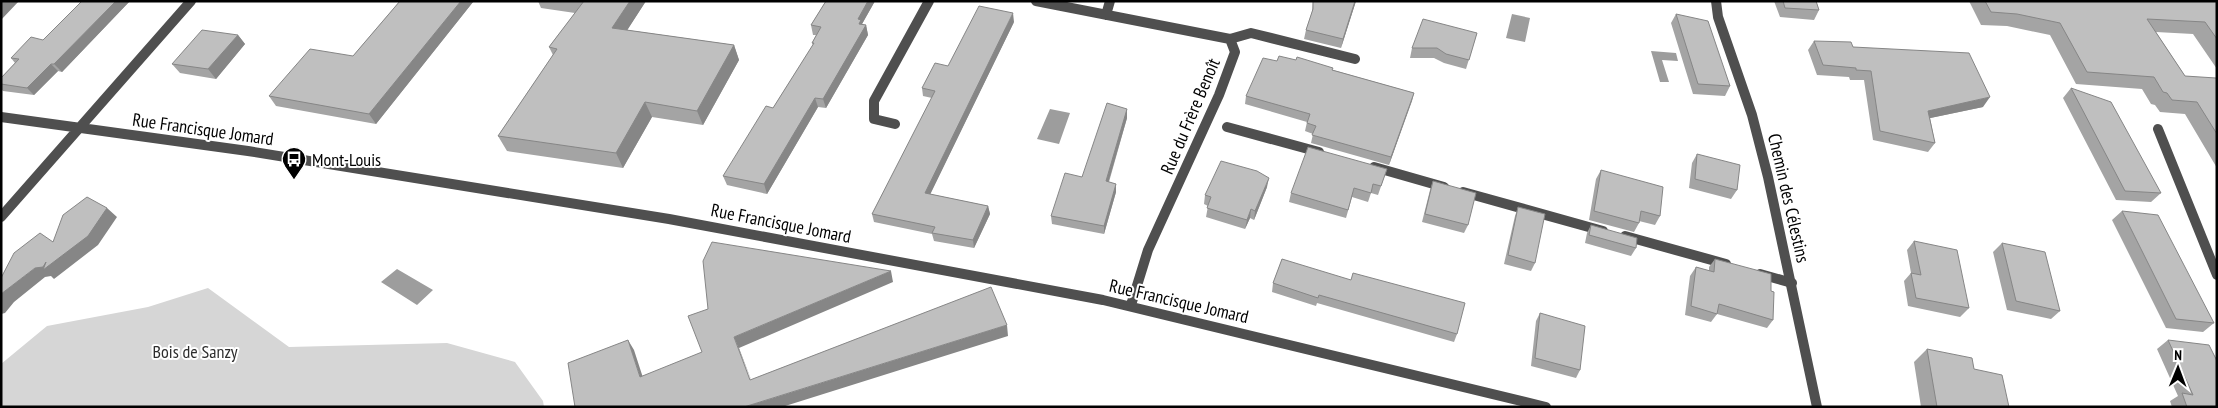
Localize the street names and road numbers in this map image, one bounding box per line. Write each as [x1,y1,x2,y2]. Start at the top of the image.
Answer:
street label: Rue du Frère Benoît [1155,55,1225,177]
street label: Rue Francisque Jomard [131,108,275,150]
street label: Chemin des Célestins [1763,131,1815,265]
street label: Rue Francisque Jomard [709,198,853,248]
street label: Rue Francisque Jomard [1107,274,1251,328]

